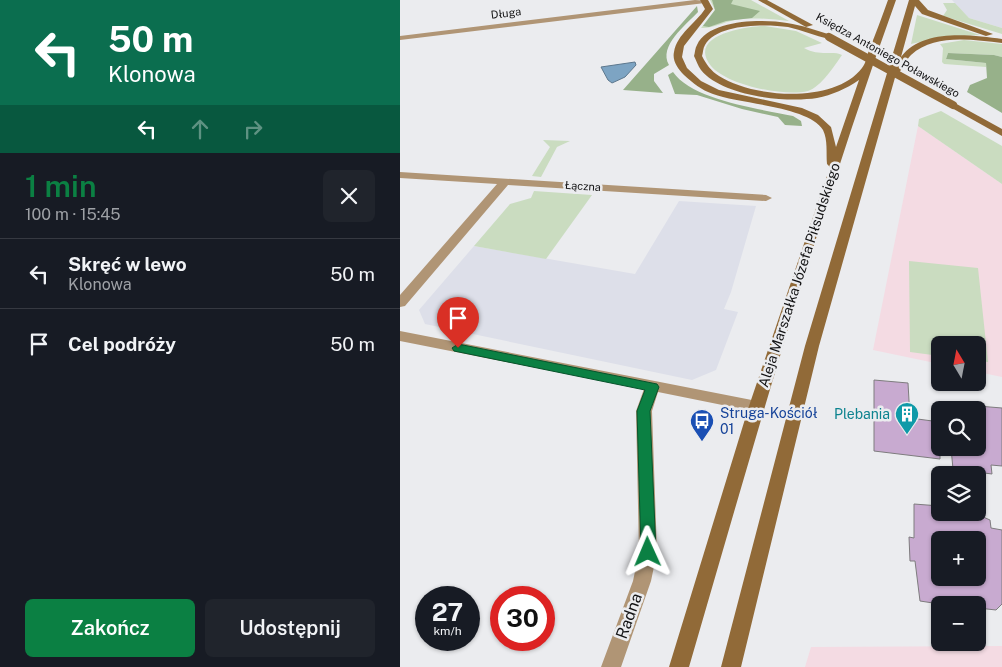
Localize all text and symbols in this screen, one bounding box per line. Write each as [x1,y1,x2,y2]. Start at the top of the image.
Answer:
street label: Długa [490,5,522,21]
street label: Księdza Antoniego Poławskiego [814,10,962,100]
text: 50 m [108,19,193,60]
icon: left [25,20,90,85]
text: Klonowa [108,61,196,87]
icon: left [133,115,161,143]
icon: ahead [186,115,214,143]
icon: right [239,115,267,143]
street label: Aleja Marszałka Józefa Piłsudskiego [755,161,843,389]
text: 1 min [25,168,96,204]
button: close [323,170,375,222]
street label: Łączna [565,179,601,193]
text: 100 m · 15:45 [25,205,121,224]
text: Skręć w lewo [68,253,187,275]
icon: left [25,260,53,288]
text: 50 m [330,263,375,285]
text: Klonowa [68,275,132,294]
pin [437,297,479,348]
icon: arrive [444,304,472,332]
icon: arrive [25,330,53,358]
text: Cel podróży [68,333,176,355]
text: 50 m [330,333,375,355]
north arrow [931,336,986,391]
map controls [931,336,986,651]
building icon: Plebania [894,401,920,435]
button: search [931,401,986,456]
place label: Struga-Kościół 01 [720,405,818,437]
place label: Plebania [834,406,890,422]
bus stop icon: Struga-Kościół 01 [689,408,715,442]
button: layers [931,466,986,521]
position arrow [621,525,673,577]
button: + [931,531,986,586]
speed limit sign: 30 [490,586,555,651]
street label: Radna [612,591,646,641]
button: − [931,596,986,651]
text: 27 [432,597,463,627]
button: Zakończ [25,599,195,657]
button: Udostępnij [205,599,375,657]
text: km/h [433,624,462,638]

